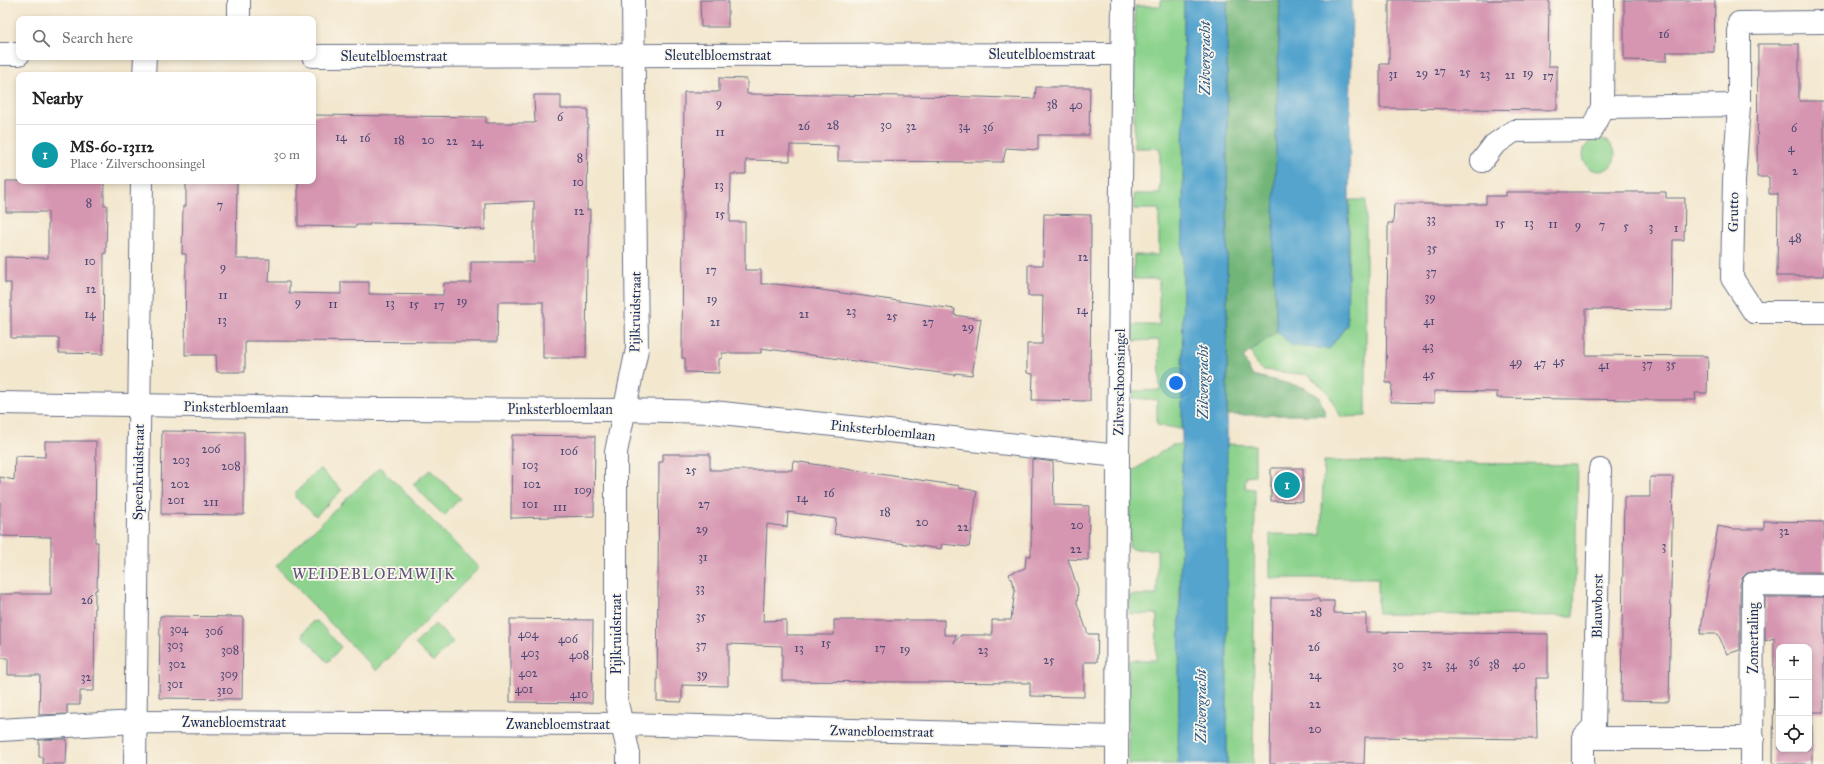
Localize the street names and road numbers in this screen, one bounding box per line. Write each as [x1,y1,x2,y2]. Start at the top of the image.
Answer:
street label: Sleutelbloemstraat [989,46,1096,63]
street label: Sleutelbloemstraat [665,47,772,64]
street label: Sleutelbloemstraat [341,48,448,65]
street label: Grutto [1725,192,1742,232]
street label: Pijlkruidstraat [626,271,645,353]
street label: Zilverschoonsingel [1110,328,1129,436]
street label: Pinksterbloemlaan [183,398,289,417]
street label: Pinksterbloemlaan [507,401,613,418]
street label: Pinksterbloemlaan [830,417,937,445]
street label: Speenkruidstraat [129,424,148,520]
street label: Blauwborst [1588,573,1607,639]
street label: Pijlkruidstraat [608,593,625,675]
street label: Zomertaling [1745,602,1762,674]
street label: Zwanebloemstraat [182,714,286,731]
street label: Zwanebloemstraat [506,716,610,733]
street label: Zwanebloemstraat [830,722,934,741]

